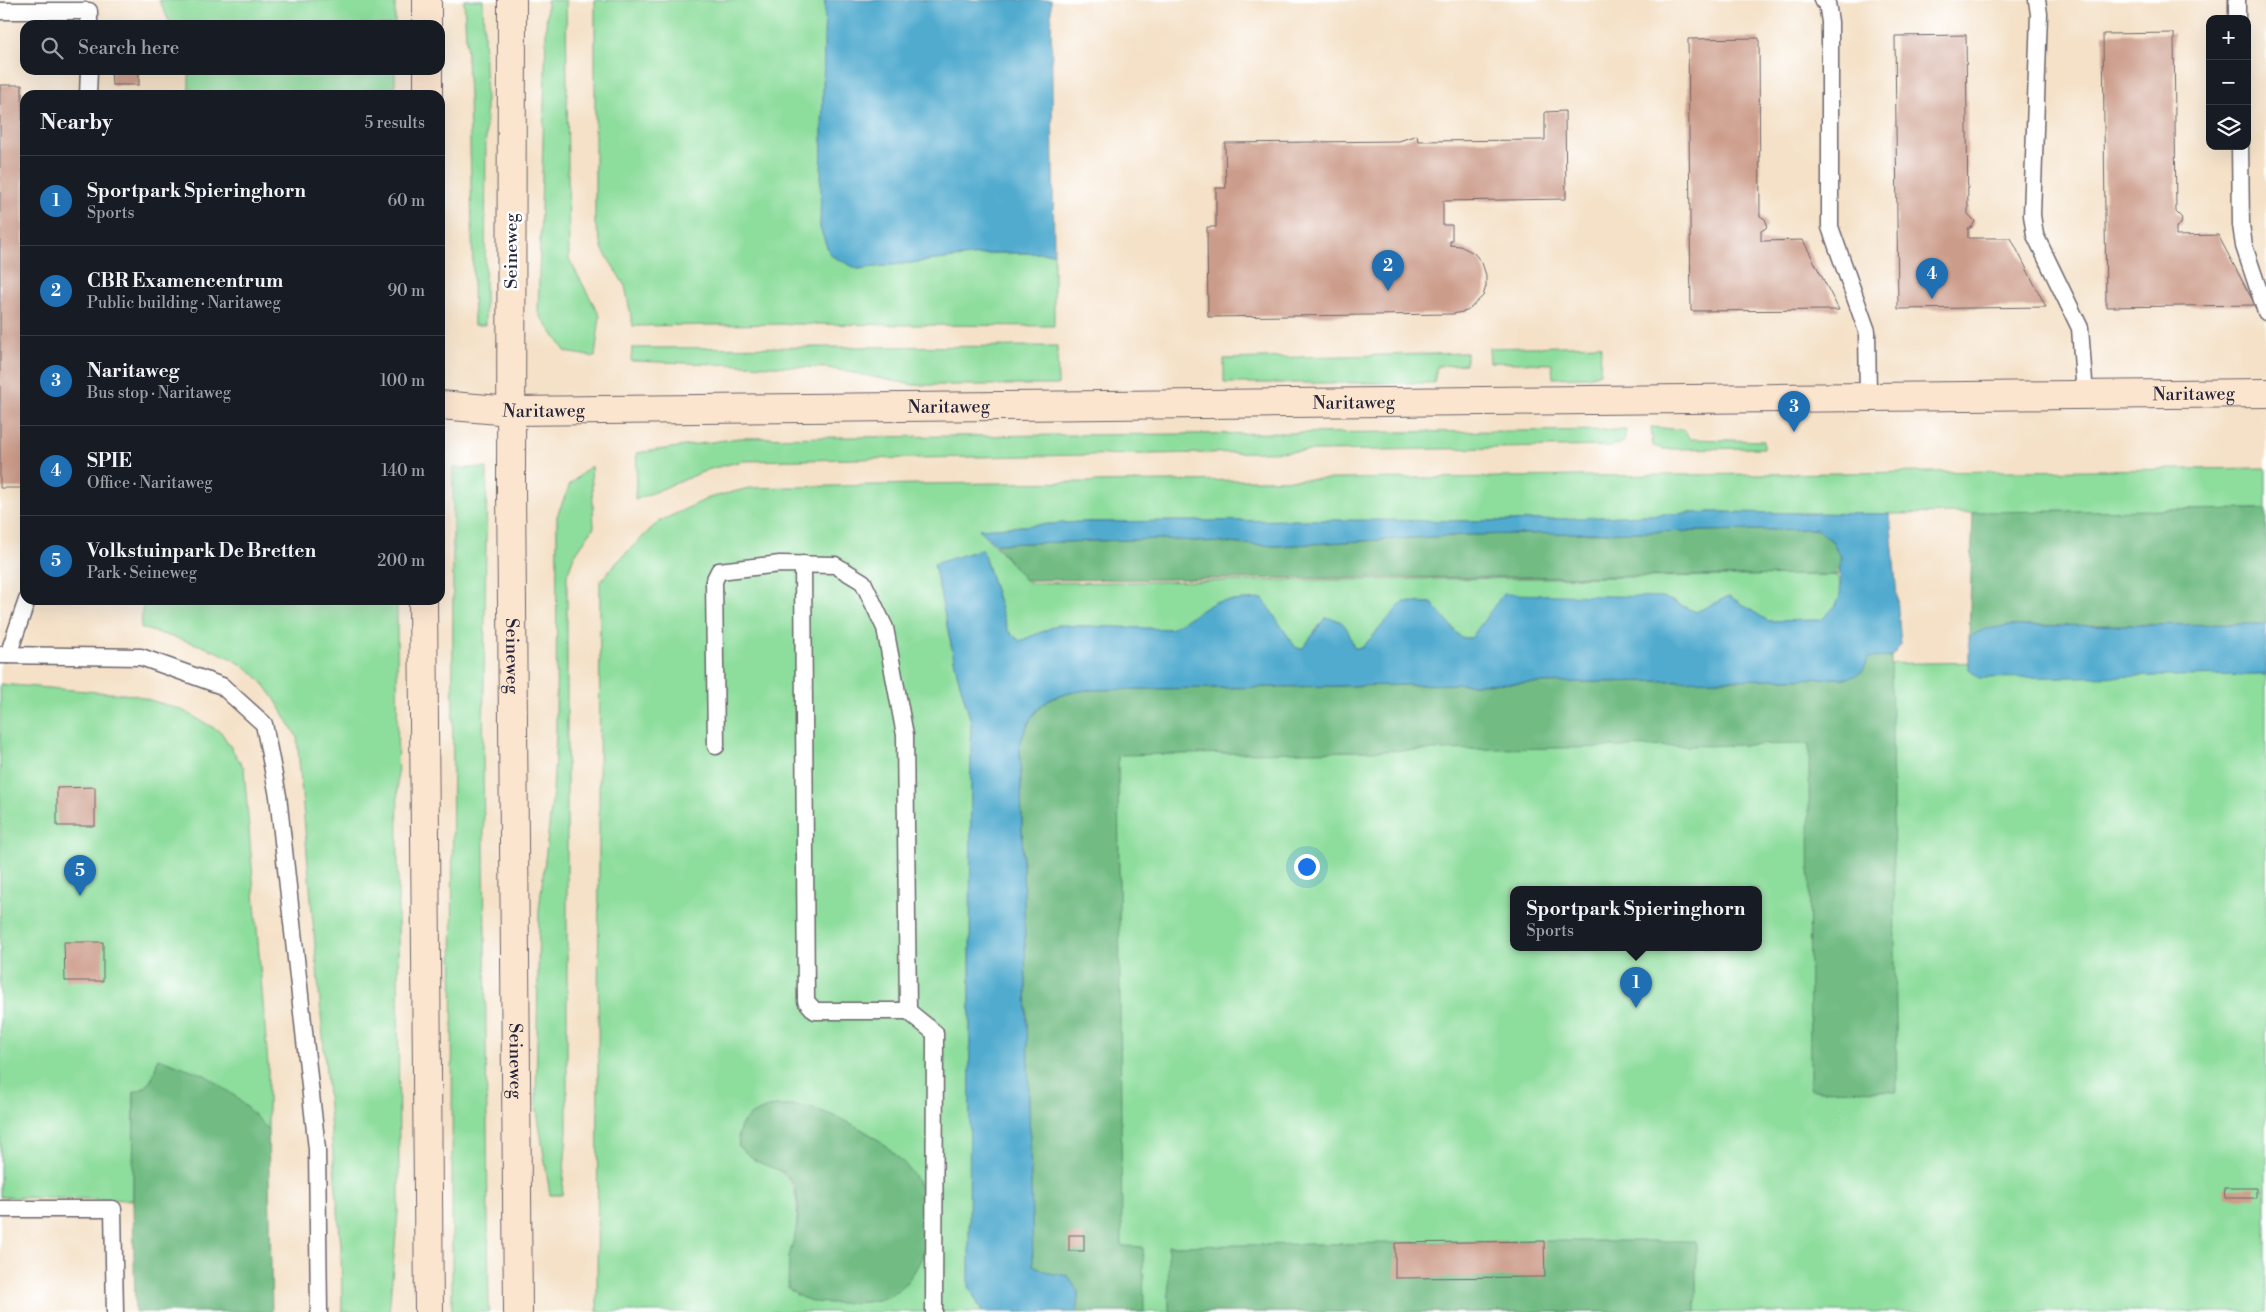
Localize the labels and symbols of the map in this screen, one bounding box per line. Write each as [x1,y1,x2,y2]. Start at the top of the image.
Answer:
street label: Seineweg [500,212,523,289]
pin: 2 [1372,250,1404,291]
pin: 4 [1916,258,1948,299]
street label: Naritaweg [2152,382,2236,406]
street label: Naritaweg [1312,391,1396,415]
pin: 3 [1778,391,1810,432]
street label: Naritaweg [907,395,991,419]
street label: Naritaweg [502,399,586,423]
street label: Seineweg [500,618,524,695]
your location [1294,854,1320,880]
pin: 5 [64,855,96,896]
pin: 1 [1620,967,1652,1008]
street label: Seineweg [504,1023,527,1100]

